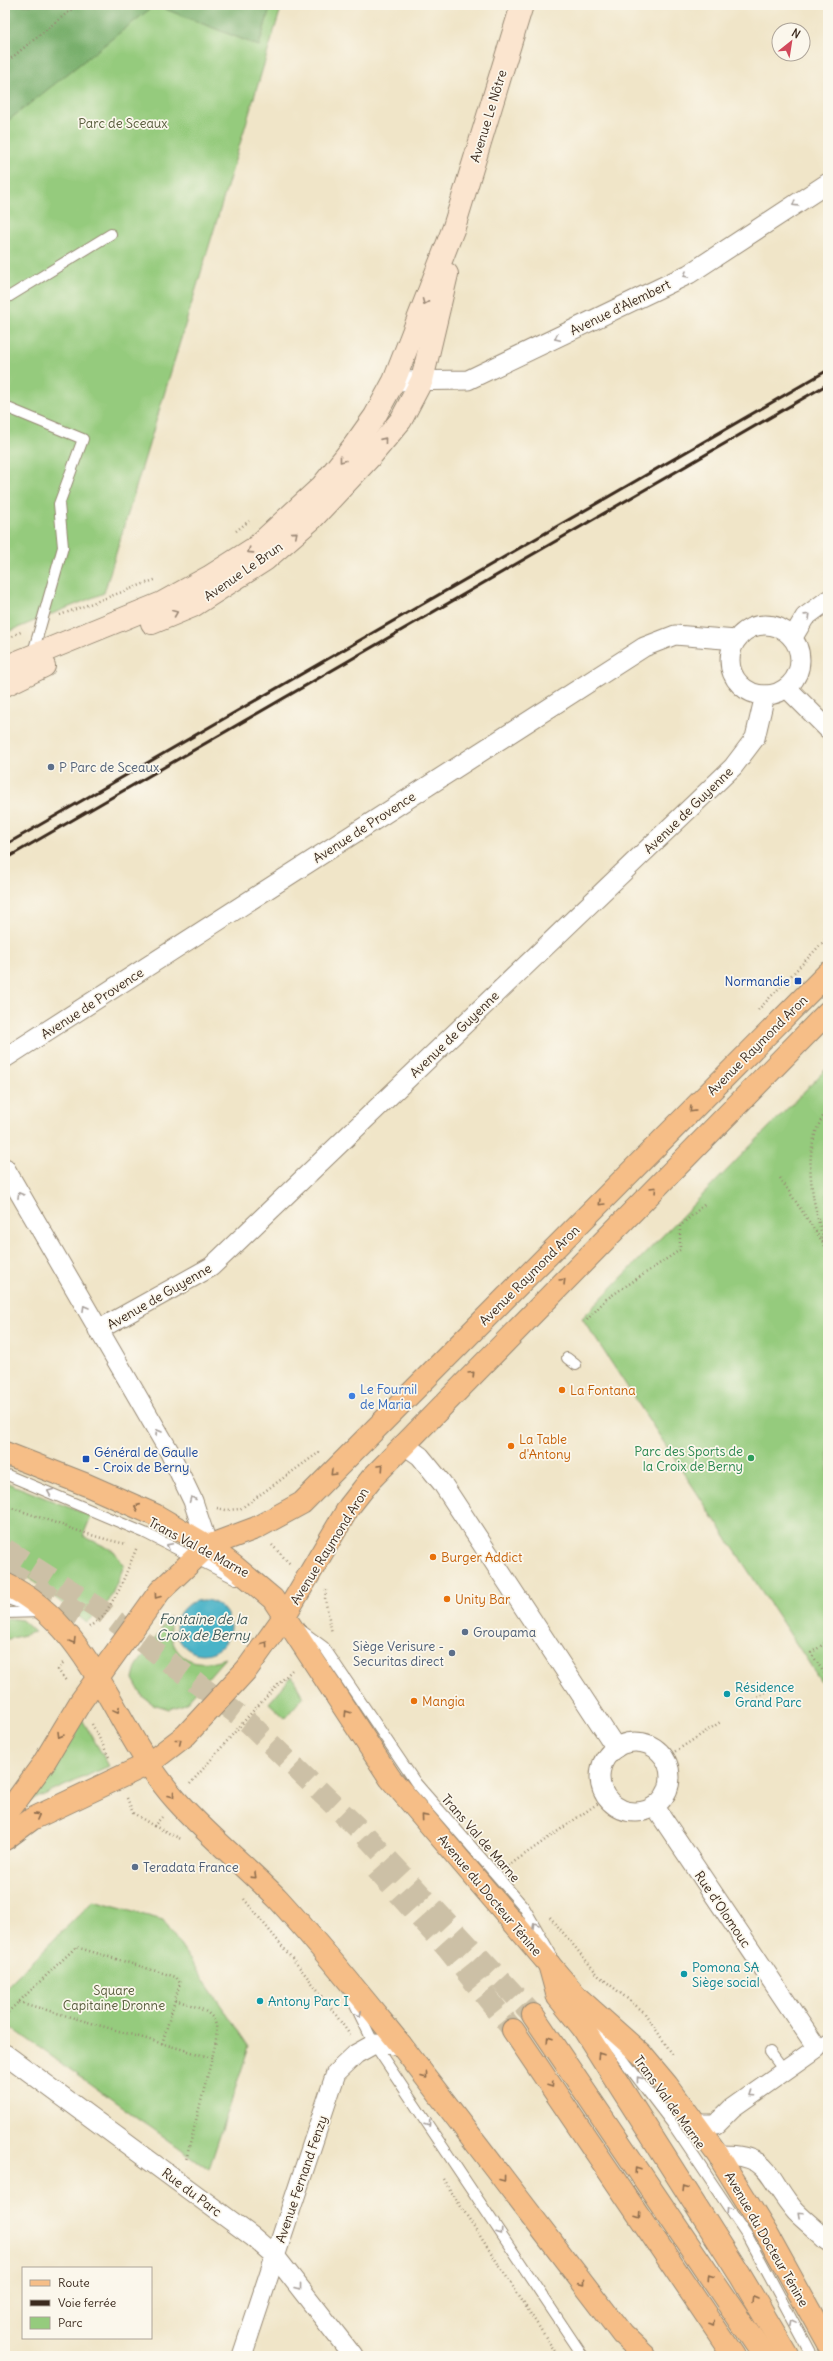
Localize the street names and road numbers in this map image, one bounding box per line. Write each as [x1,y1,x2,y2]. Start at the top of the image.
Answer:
street label: Avenue Le Nôtre [466,68,511,164]
street label: Avenue d'Alembert [567,275,674,339]
street label: Avenue Le Brun [201,538,286,605]
street label: Avenue de Guyenne [640,763,737,857]
street label: Avenue de Provence [310,788,419,867]
street label: Avenue de Provence [38,964,147,1043]
street label: Avenue de Guyenne [406,987,503,1081]
street label: Avenue Raymond Aron [704,991,811,1099]
street label: Avenue Raymond Aron [476,1221,583,1329]
street label: Avenue de Guyenne [104,1260,214,1333]
street label: Avenue Raymond Aron [286,1484,373,1608]
street label: Trans Val de Marne [146,1514,252,1581]
street label: Trans Val de Marne [438,1791,524,1886]
street label: Avenue du Docteur Ténine [434,1831,545,1959]
street label: Rue d'Olomouc [691,1868,755,1951]
street label: Trans Val de Marne [630,2052,709,2152]
street label: Avenue Fernand Fenzy [272,2113,331,2245]
street label: Rue du Parc [158,2164,225,2221]
street label: Avenue du Docteur Ténine [721,2169,812,2310]

